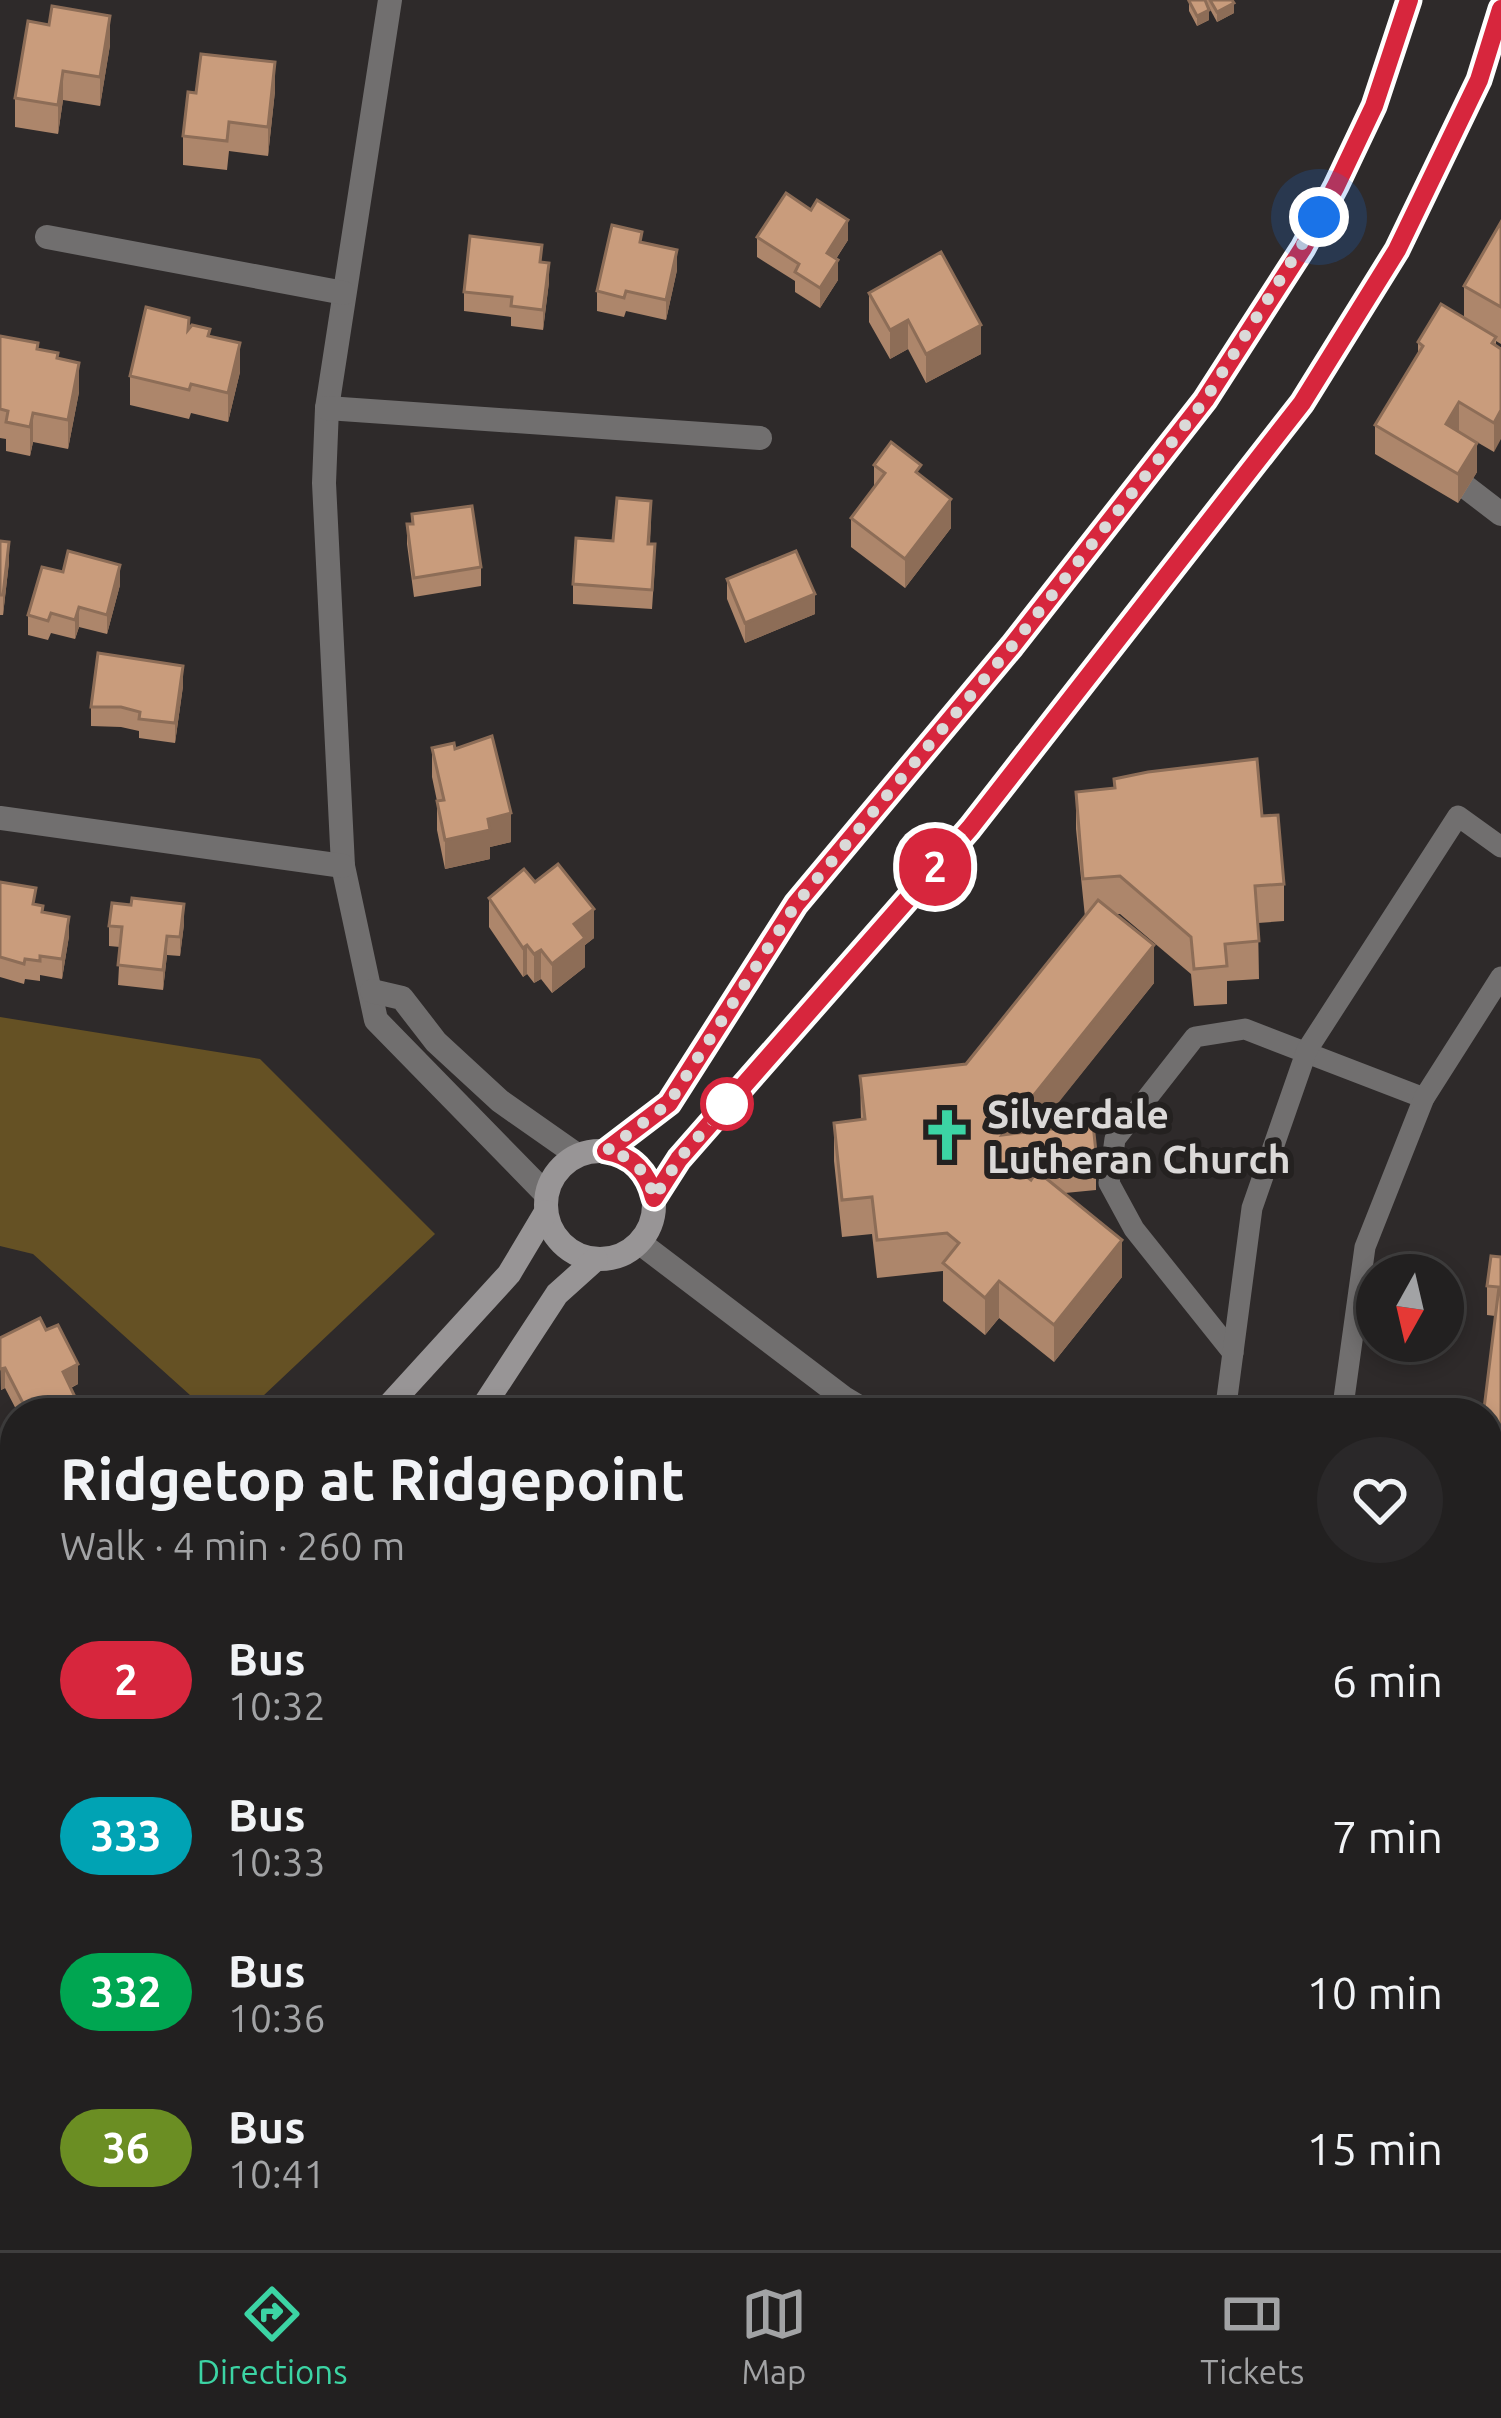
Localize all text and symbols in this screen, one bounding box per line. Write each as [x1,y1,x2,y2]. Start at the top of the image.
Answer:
your location [1289,187,1349,247]
line badge: 2 [896,828,974,906]
text: 2 [923,843,947,890]
unlabelled marker [702,1079,752,1129]
place label: Silverdale Lutheran Church [987,1092,1291,1180]
church icon: Silverdale Lutheran Church [918,1106,976,1164]
north arrow [1356,1254,1464,1362]
map controls [1356,1254,1464,1362]
button: heart [1317,1437,1443,1563]
text: Ridgetop at Ridgepoint [60,1447,684,1511]
text: Walk · 4 min · 260 m [60,1524,405,1567]
text: Bus [228,1633,305,1684]
text: 6 min [1332,1655,1443,1706]
text: 2 [114,1656,138,1703]
text: 10:32 [228,1684,326,1727]
text: Bus [228,1789,305,1840]
text: 7 min [1332,1811,1443,1862]
text: 333 [90,1812,162,1859]
text: 10:33 [228,1840,326,1883]
text: Bus [228,1945,305,1996]
text: 10 min [1306,1967,1443,2018]
text: 332 [90,1968,162,2015]
text: 10:36 [228,1996,326,2039]
text: Bus [228,2101,305,2152]
text: 15 min [1306,2123,1443,2174]
text: 36 [102,2124,150,2171]
text: 10:41 [228,2152,326,2195]
tab: Directions [197,2281,348,2390]
tab: Map [741,2281,807,2390]
tab: Tickets [1200,2281,1304,2390]

